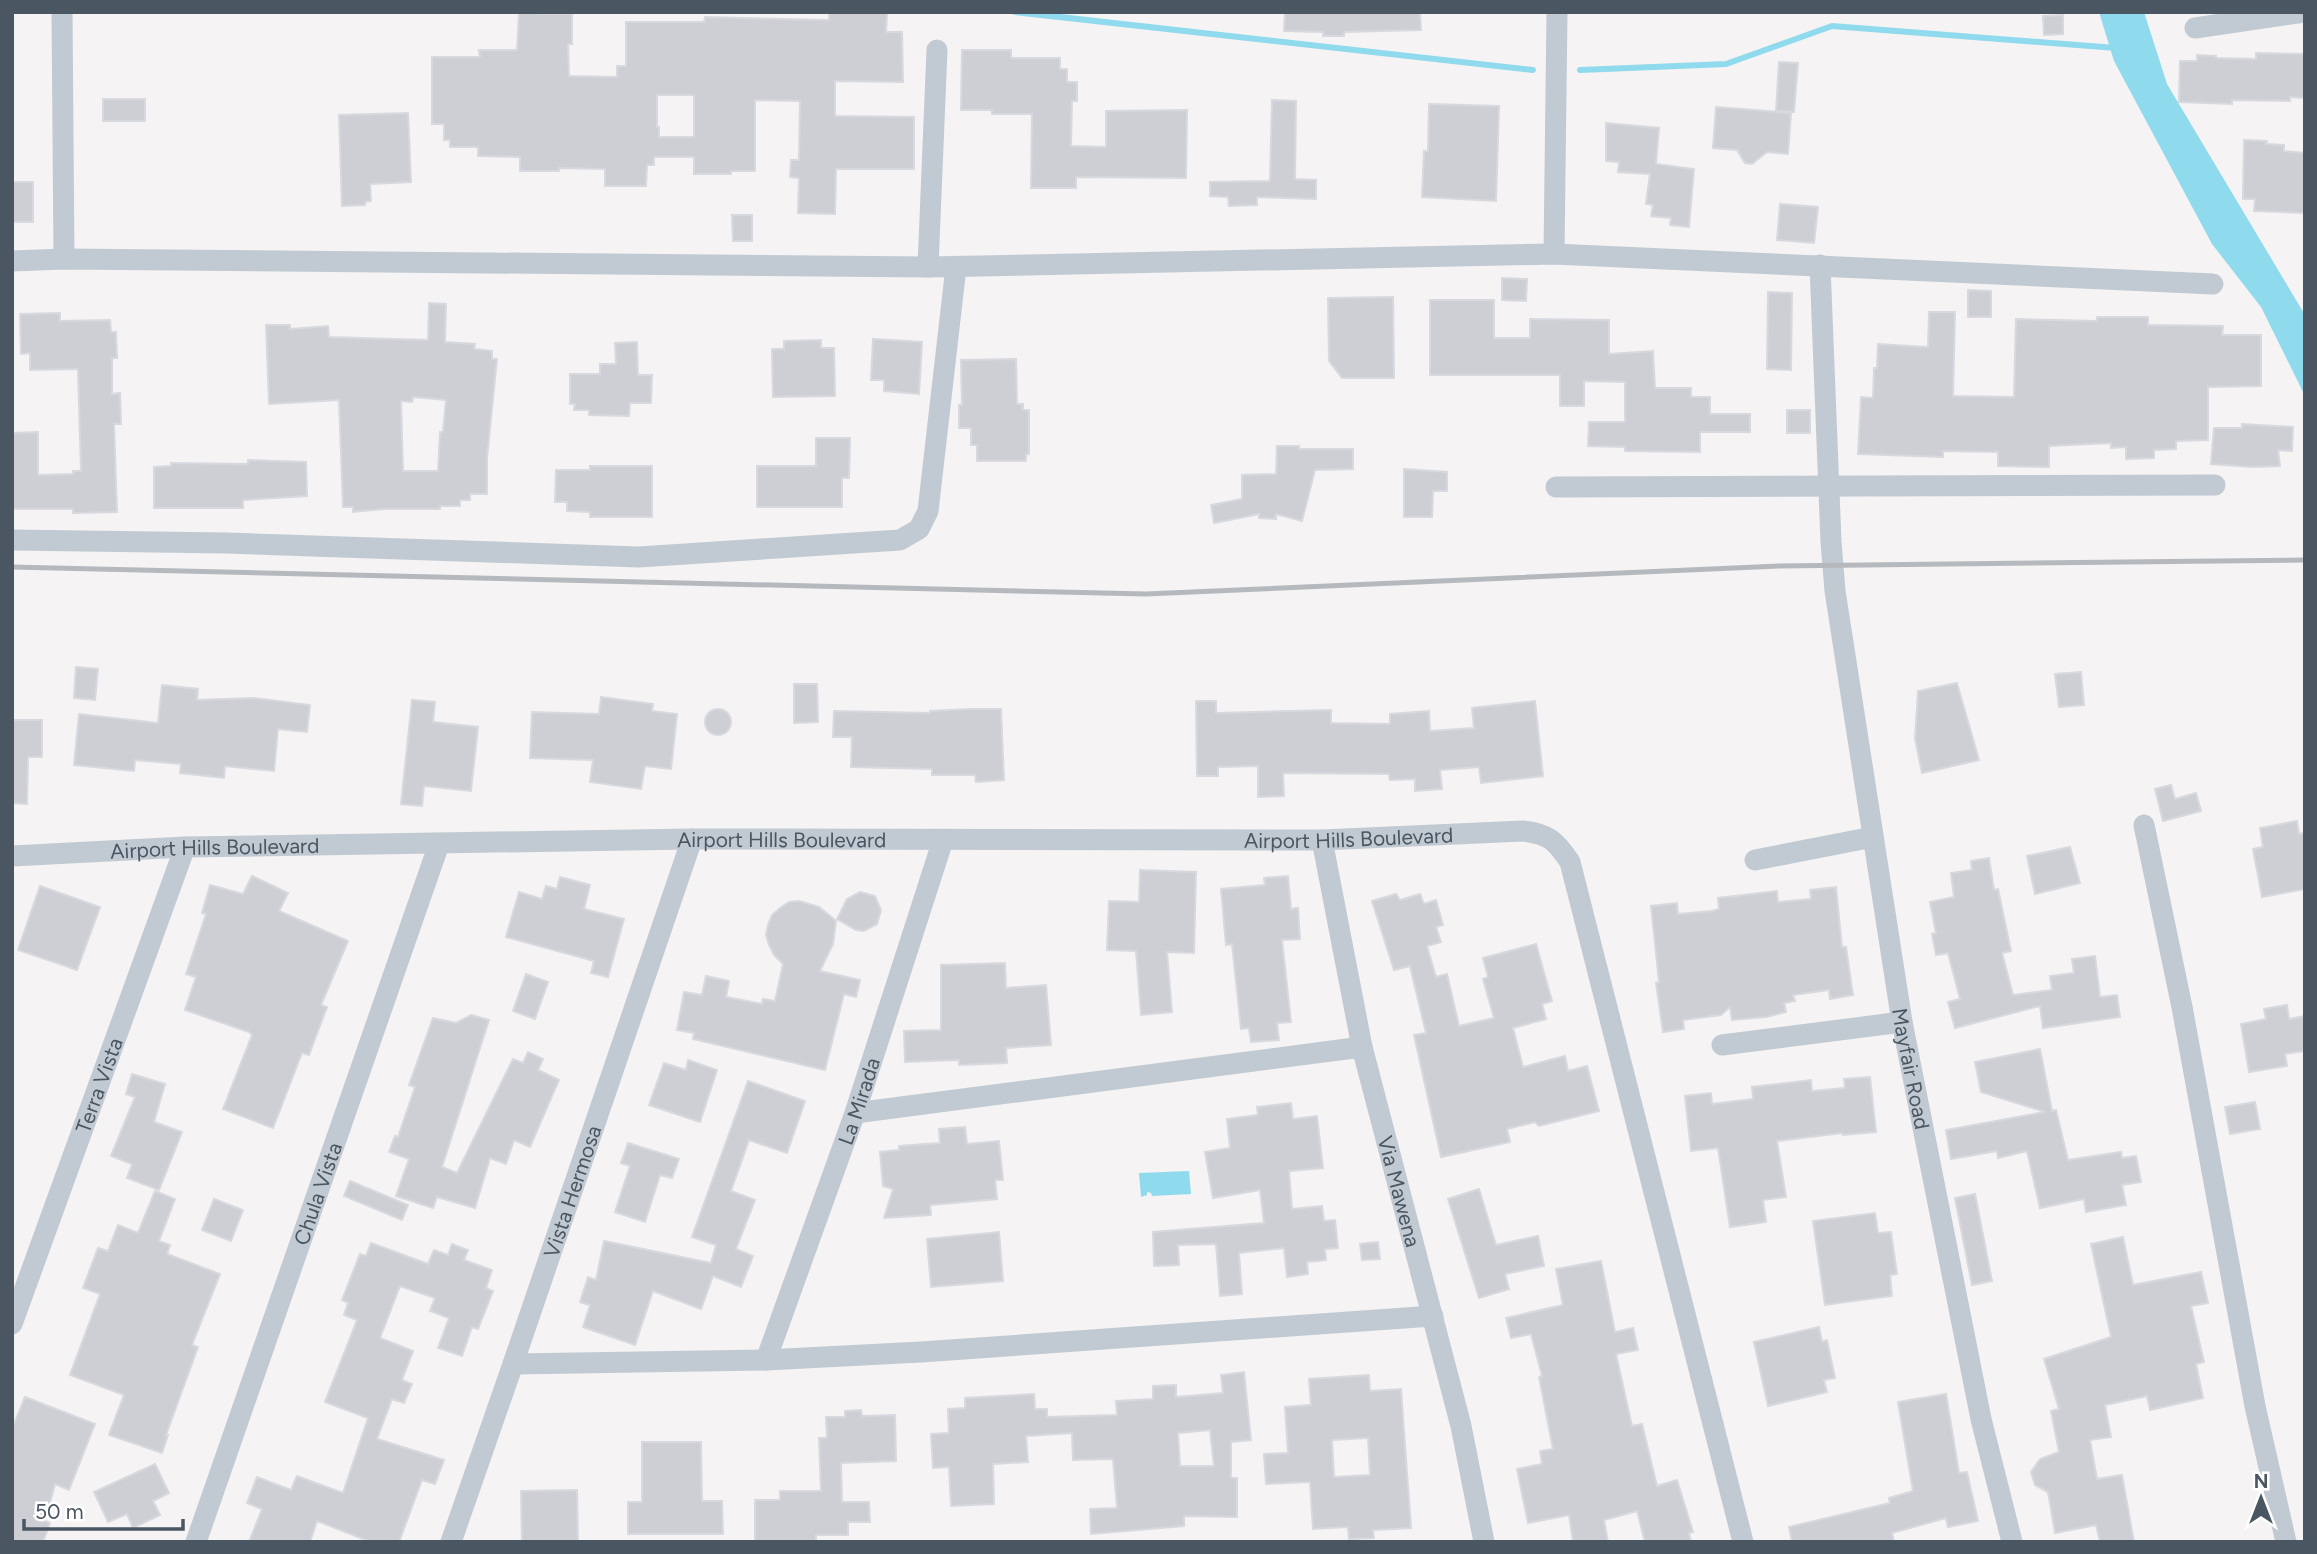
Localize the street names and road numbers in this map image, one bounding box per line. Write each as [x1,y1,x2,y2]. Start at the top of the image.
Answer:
street label: Airport Hills Boulevard [1244,822,1454,853]
street label: Airport Hills Boulevard [677,826,886,852]
street label: Airport Hills Boulevard [110,832,320,863]
street label: Mayfair Road [1887,1006,1936,1131]
street label: Terra Vista [70,1034,127,1136]
street label: La Mirada [832,1054,885,1148]
street label: Vista Hermosa [538,1122,606,1261]
street label: Via Mawena [1373,1133,1426,1250]
street label: Chula Vista [288,1139,347,1248]

